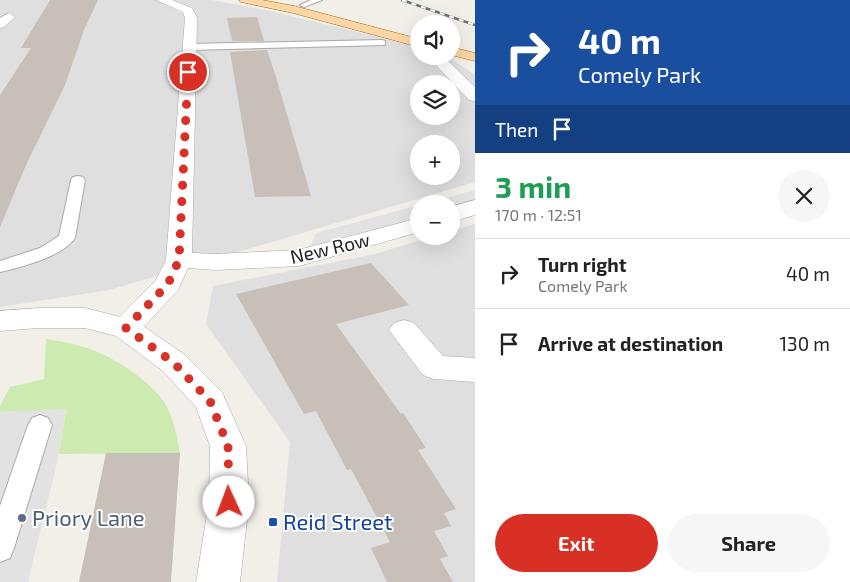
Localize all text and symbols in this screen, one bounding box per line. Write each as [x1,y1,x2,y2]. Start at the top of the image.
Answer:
map controls [410,15,460,245]
button: sound [410,15,460,65]
text: 40 m [578,19,661,61]
icon: right [495,20,560,85]
pin [167,51,209,93]
icon: arrive [174,58,202,86]
text: Comely Park [578,61,701,87]
button: layers [410,75,460,125]
icon: arrive [548,115,576,143]
text: Then [495,118,538,141]
button: + [410,135,460,185]
text: 3 min [495,168,571,204]
button: close [778,170,830,222]
button: − [410,195,460,245]
text: 170 m · 12:51 [495,205,582,224]
street label: New Row [288,227,372,268]
text: Turn right [538,253,626,276]
icon: right [495,260,523,288]
text: 40 m [786,262,830,285]
text: Comely Park [538,276,628,295]
icon: arrive [495,330,523,358]
text: Arrive at destination [538,332,723,355]
text: 130 m [780,332,830,355]
position arrow [202,475,254,527]
place label: Priory Lane [32,504,145,530]
place label: Reid Street [283,508,392,534]
marker: Priory Lane [16,512,28,524]
button: Exit [495,514,658,572]
button: Share [668,514,830,572]
marker: Reid Street [267,516,279,528]

